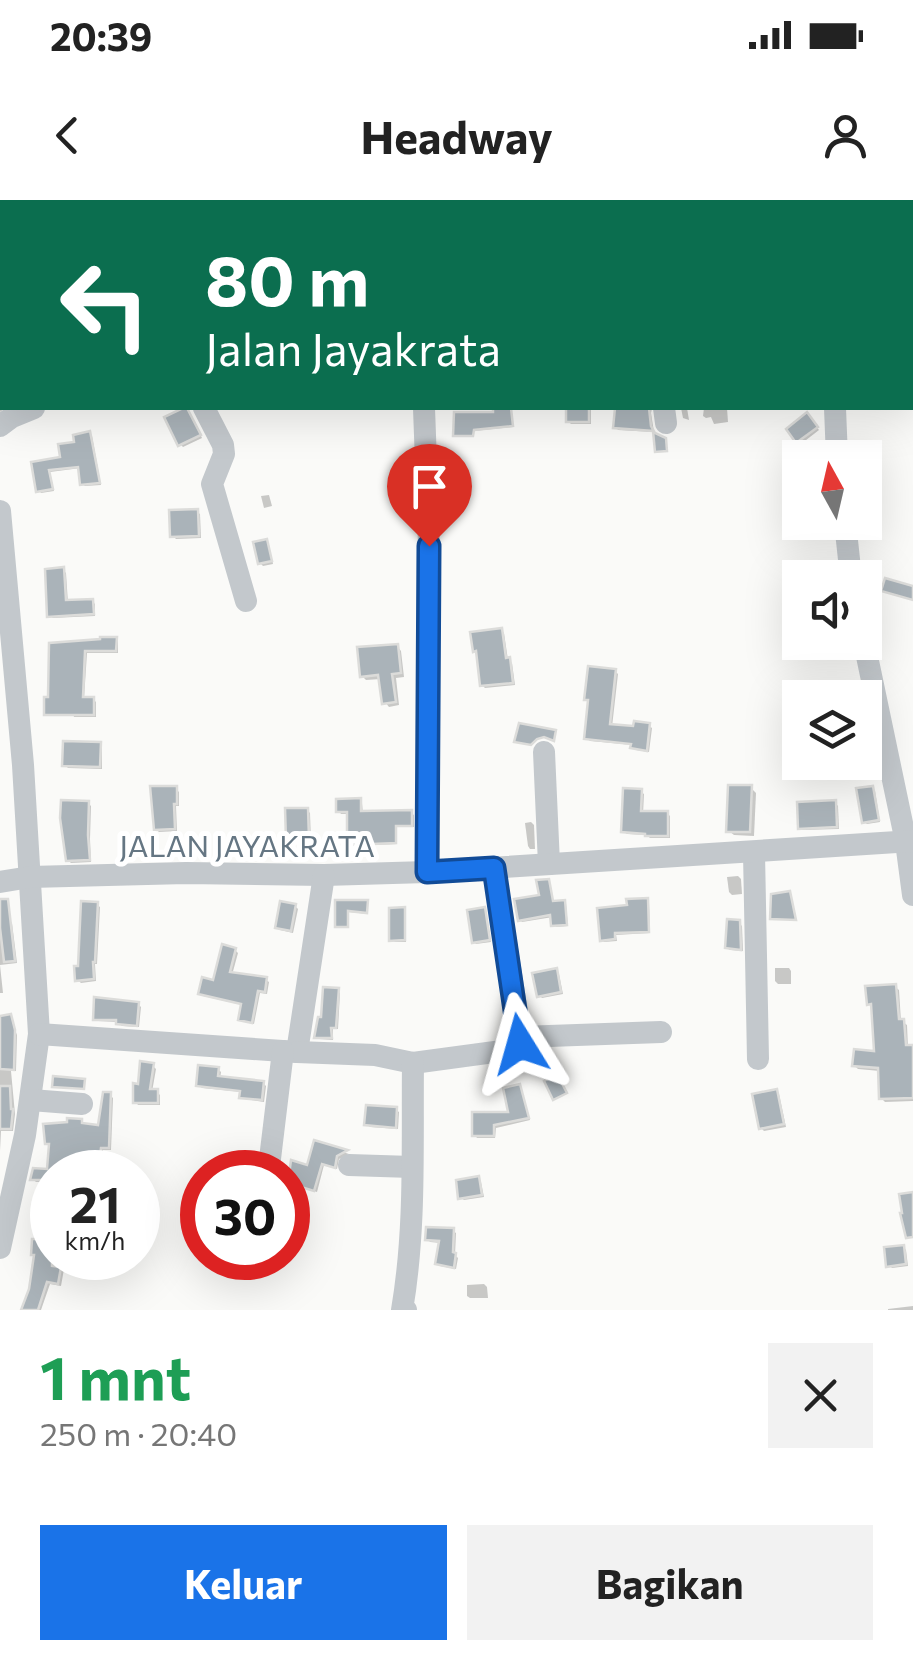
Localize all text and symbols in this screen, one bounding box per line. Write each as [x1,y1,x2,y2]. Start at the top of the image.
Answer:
text: 20:39 [50,12,152,59]
icon: back [40,108,95,163]
text: Headway [360,108,553,163]
icon: person [818,108,873,163]
text: 80 m [205,235,369,320]
icon: left [40,240,170,370]
text: Jalan Jayakrata [205,320,501,375]
north arrow [782,440,882,540]
map controls [782,440,882,780]
pin [387,444,472,547]
icon: arrive [402,459,457,514]
button: sound [782,560,882,660]
button: layers [782,680,882,780]
street label: JALAN JAYAKRATA [119,826,375,863]
position arrow [468,992,572,1096]
speed limit sign: 30 [180,1150,310,1280]
text: 21 [69,1172,121,1233]
text: km/h [65,1225,125,1255]
text: 1 mnt [40,1339,191,1412]
button: close [768,1343,873,1448]
text: 250 m · 20:40 [40,1413,237,1453]
button: Keluar [40,1525,447,1640]
button: Bagikan [467,1525,873,1640]

